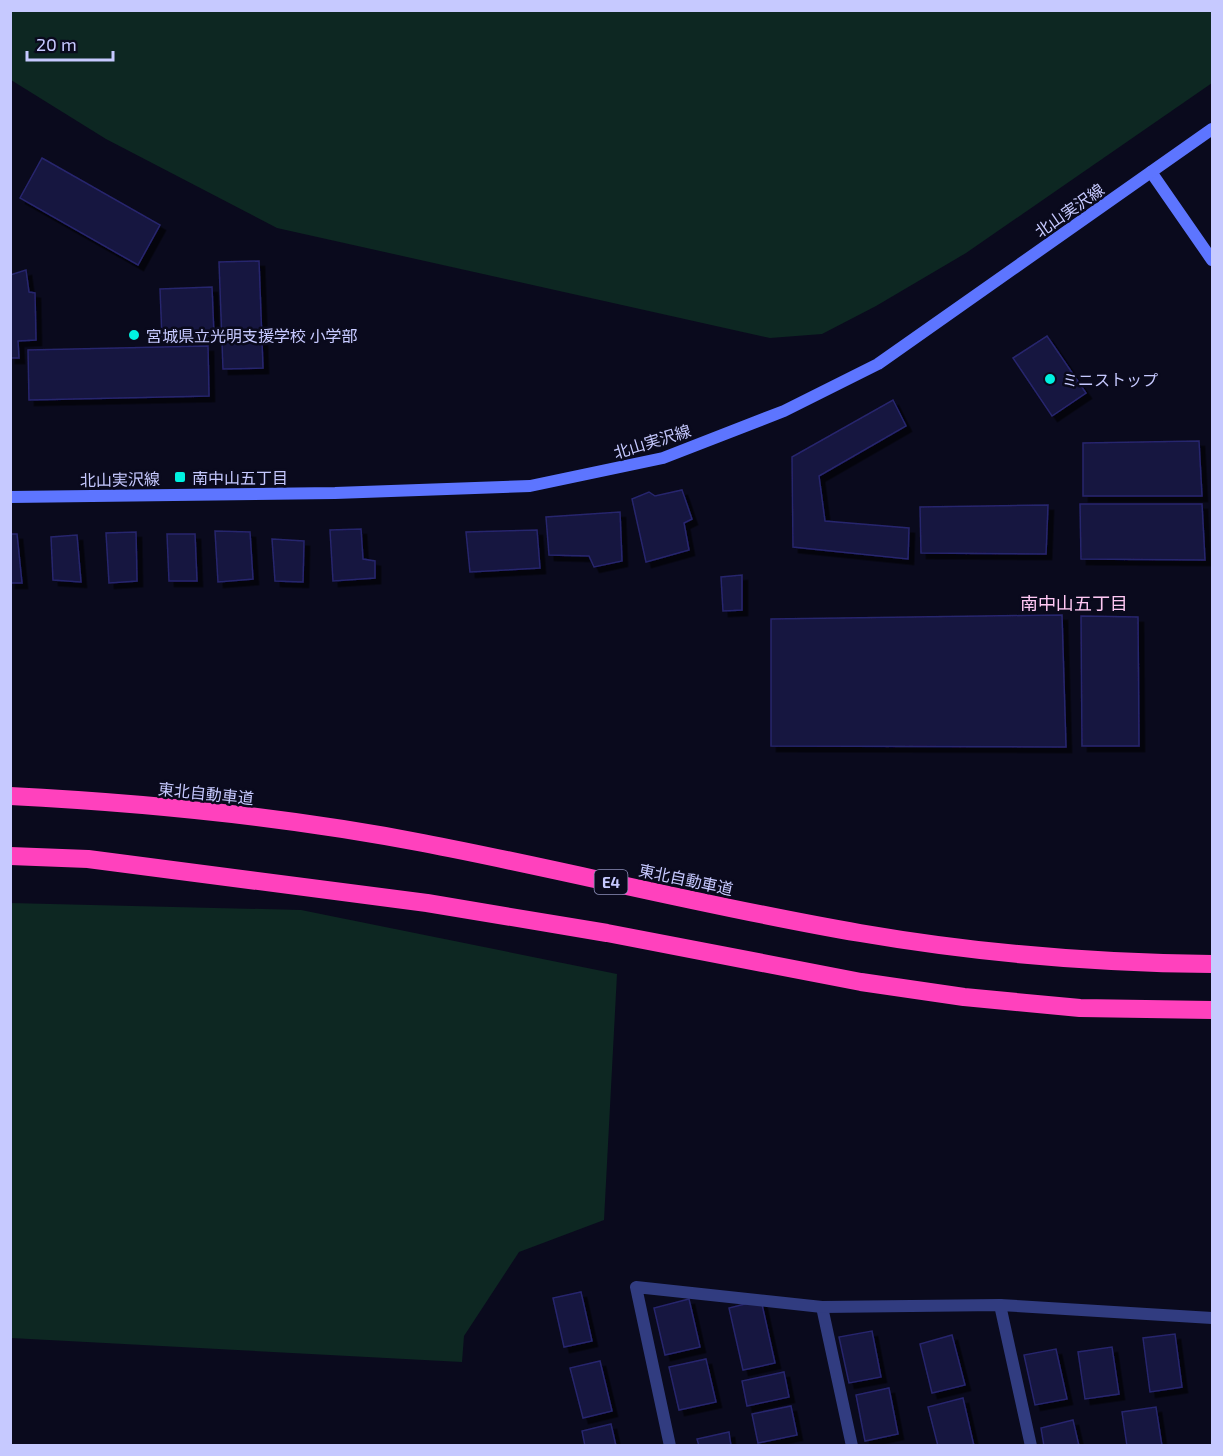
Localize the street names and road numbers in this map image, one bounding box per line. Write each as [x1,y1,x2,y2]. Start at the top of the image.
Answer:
street label: 北山実沢線 [1031,179,1107,241]
street label: 北山実沢線 [611,420,693,462]
street label: 北山実沢線 [80,469,160,489]
street label: 東北自動車道 [157,779,255,807]
street label: 東北自動車道 [637,860,735,898]
road number: E4 [594,870,628,894]

